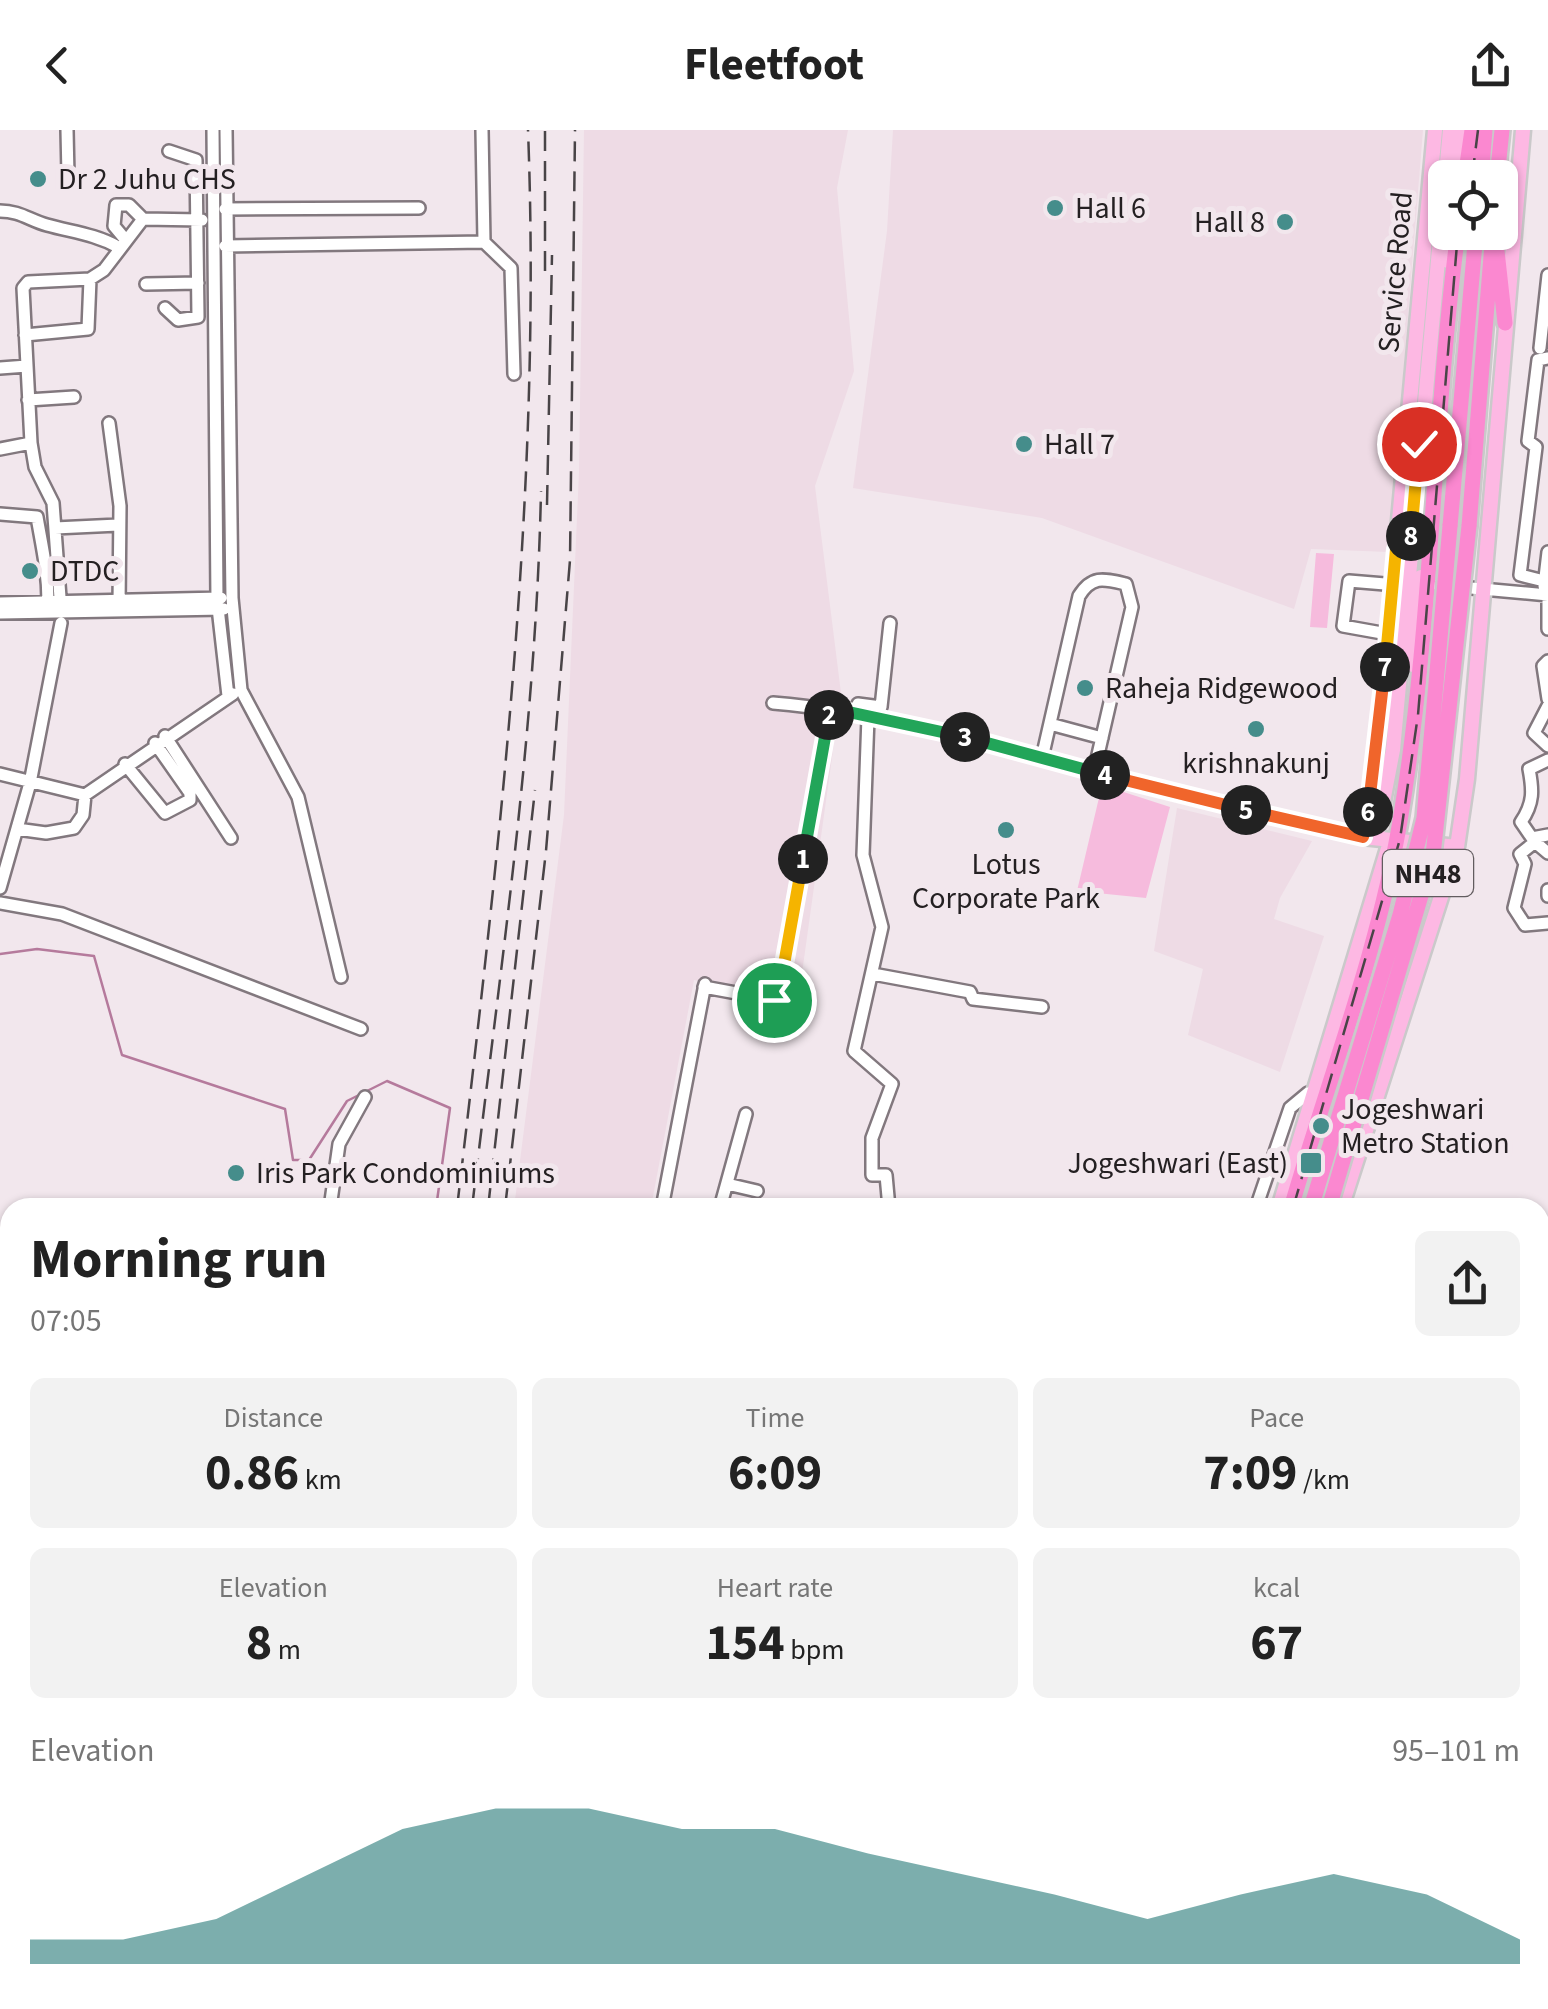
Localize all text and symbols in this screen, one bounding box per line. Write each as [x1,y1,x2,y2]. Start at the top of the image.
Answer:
text: Fleetfoot [684,33,864,97]
icon: back [30,38,85,93]
icon: share [1463,38,1518,93]
place label: Dr 2 Juhu CHS [58,158,236,201]
map controls [1428,160,1518,250]
button: locate [1428,160,1518,250]
marker: Dr 2 Juhu CHS [27,168,49,190]
place label: Hall 6 [1075,187,1146,230]
street label: Service Road [1367,190,1424,355]
marker: Hall 6 [1044,197,1066,219]
place label: Hall 8 [1194,201,1265,244]
marker: Hall 8 [1274,211,1296,233]
pin [1377,402,1462,487]
icon: check [1392,417,1447,472]
place label: Hall 7 [1044,423,1115,466]
marker: Hall 7 [1013,433,1035,455]
pin: 8 [1386,511,1436,561]
text: 8 [1404,516,1418,556]
place label: DTDC [50,550,119,593]
marker: DTDC [19,560,41,582]
pin: 7 [1360,642,1410,692]
text: 7 [1378,647,1392,687]
place label: Raheja Ridgewood [1105,667,1338,710]
marker: Raheja Ridgewood [1074,677,1096,699]
pin: 2 [804,690,854,740]
text: 2 [822,695,836,735]
pin: 3 [940,712,990,762]
text: 3 [958,717,972,757]
marker: krishnakunj [1245,718,1267,740]
place label: krishnakunj [1182,742,1330,785]
pin: 4 [1080,750,1130,800]
text: 4 [1098,755,1112,795]
pin: 5 [1221,785,1271,835]
pin: 6 [1343,787,1393,837]
text: 5 [1239,790,1253,830]
text: 6 [1361,792,1375,832]
marker: Lotus Corporate Park [995,819,1017,841]
pin: 1 [778,834,828,884]
text: 1 [796,839,810,879]
place label: Lotus Corporate Park [912,843,1100,920]
road number: NH48 [1383,850,1473,896]
pin [732,958,817,1043]
icon: arrive [747,973,802,1028]
place label: Jogeshwari Metro Station [1341,1088,1510,1165]
marker: Jogeshwari Metro Station [1310,1115,1332,1137]
place label: Jogeshwari (East) [1067,1142,1288,1185]
marker: Jogeshwari (East) [1298,1150,1324,1176]
place label: Iris Park Condominiums [256,1152,555,1195]
marker: Iris Park Condominiums [225,1162,247,1184]
text: Morning run [30,1221,327,1299]
button: share [1415,1231,1520,1336]
text: 07:05 [30,1298,102,1344]
text: Distance [224,1398,323,1438]
text: Time [745,1398,804,1438]
text: Pace [1249,1398,1304,1438]
text: 0.86 [205,1438,299,1509]
text: 6:09 [728,1438,822,1509]
text: 7:09 [1203,1438,1298,1509]
text: km [299,1460,342,1500]
text: /km [1298,1460,1350,1500]
text: Elevation [219,1568,328,1608]
text: Heart rate [717,1568,833,1608]
text: kcal [1253,1568,1300,1608]
text: 8 [246,1608,272,1679]
text: 154 [705,1608,785,1679]
text: 67 [1250,1608,1303,1679]
text: m [272,1630,301,1670]
text: bpm [785,1630,845,1670]
text: Elevation [30,1728,155,1774]
text: 95–101 m [1392,1728,1520,1774]

